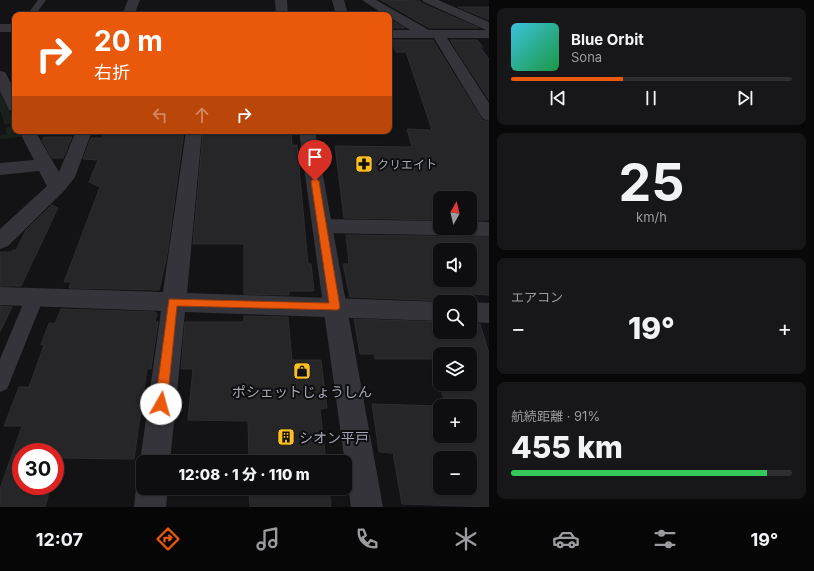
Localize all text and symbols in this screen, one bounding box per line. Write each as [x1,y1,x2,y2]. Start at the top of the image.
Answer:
text: 20 m [94,24,163,58]
icon: right [28,28,80,80]
text: Blue Orbit [571,30,644,49]
text: Sona [571,49,602,65]
text: 右折 [94,62,130,83]
icon: previous [547,87,569,109]
icon: pause [640,87,662,109]
icon: next [734,87,756,109]
icon: left [149,104,171,126]
icon: ahead [191,104,213,126]
icon: right [233,104,255,126]
pin [298,140,332,181]
icon: arrive [304,146,326,168]
text: 25 [619,151,685,214]
pharmacy icon: クリエイト [354,154,374,174]
place label: クリエイト [377,157,437,172]
north arrow [433,191,477,235]
map controls [433,191,477,495]
text: km/h [636,209,667,225]
button: sound [433,243,477,287]
text: エアコン [511,289,563,305]
button: search [433,295,477,339]
text: 19° [628,310,675,346]
text: − [511,315,526,341]
text: + [777,315,792,341]
button: layers [433,347,477,391]
shop icon: ポシェットじょうしん [292,361,312,381]
position arrow [140,383,182,425]
place label: ポシェットじょうしん [232,383,372,400]
button: + [433,399,477,443]
text: 航続距離 · 91% [511,408,600,424]
building icon: シオン平戸 [276,427,296,447]
place label: シオン平戸 [299,429,369,446]
text: 455 km [511,429,623,465]
speed limit sign: 30 [12,443,64,495]
button: − [433,451,477,495]
text: 12:08 · 1 分 · 110 m [178,465,310,484]
icon: directions [154,525,182,553]
icon: music [254,525,282,553]
icon: phone [353,525,381,553]
icon: climate [452,525,480,553]
icon: car [552,525,580,553]
icon: filters [651,525,679,553]
text: 12:07 [36,529,83,550]
text: 19° [751,529,778,550]

